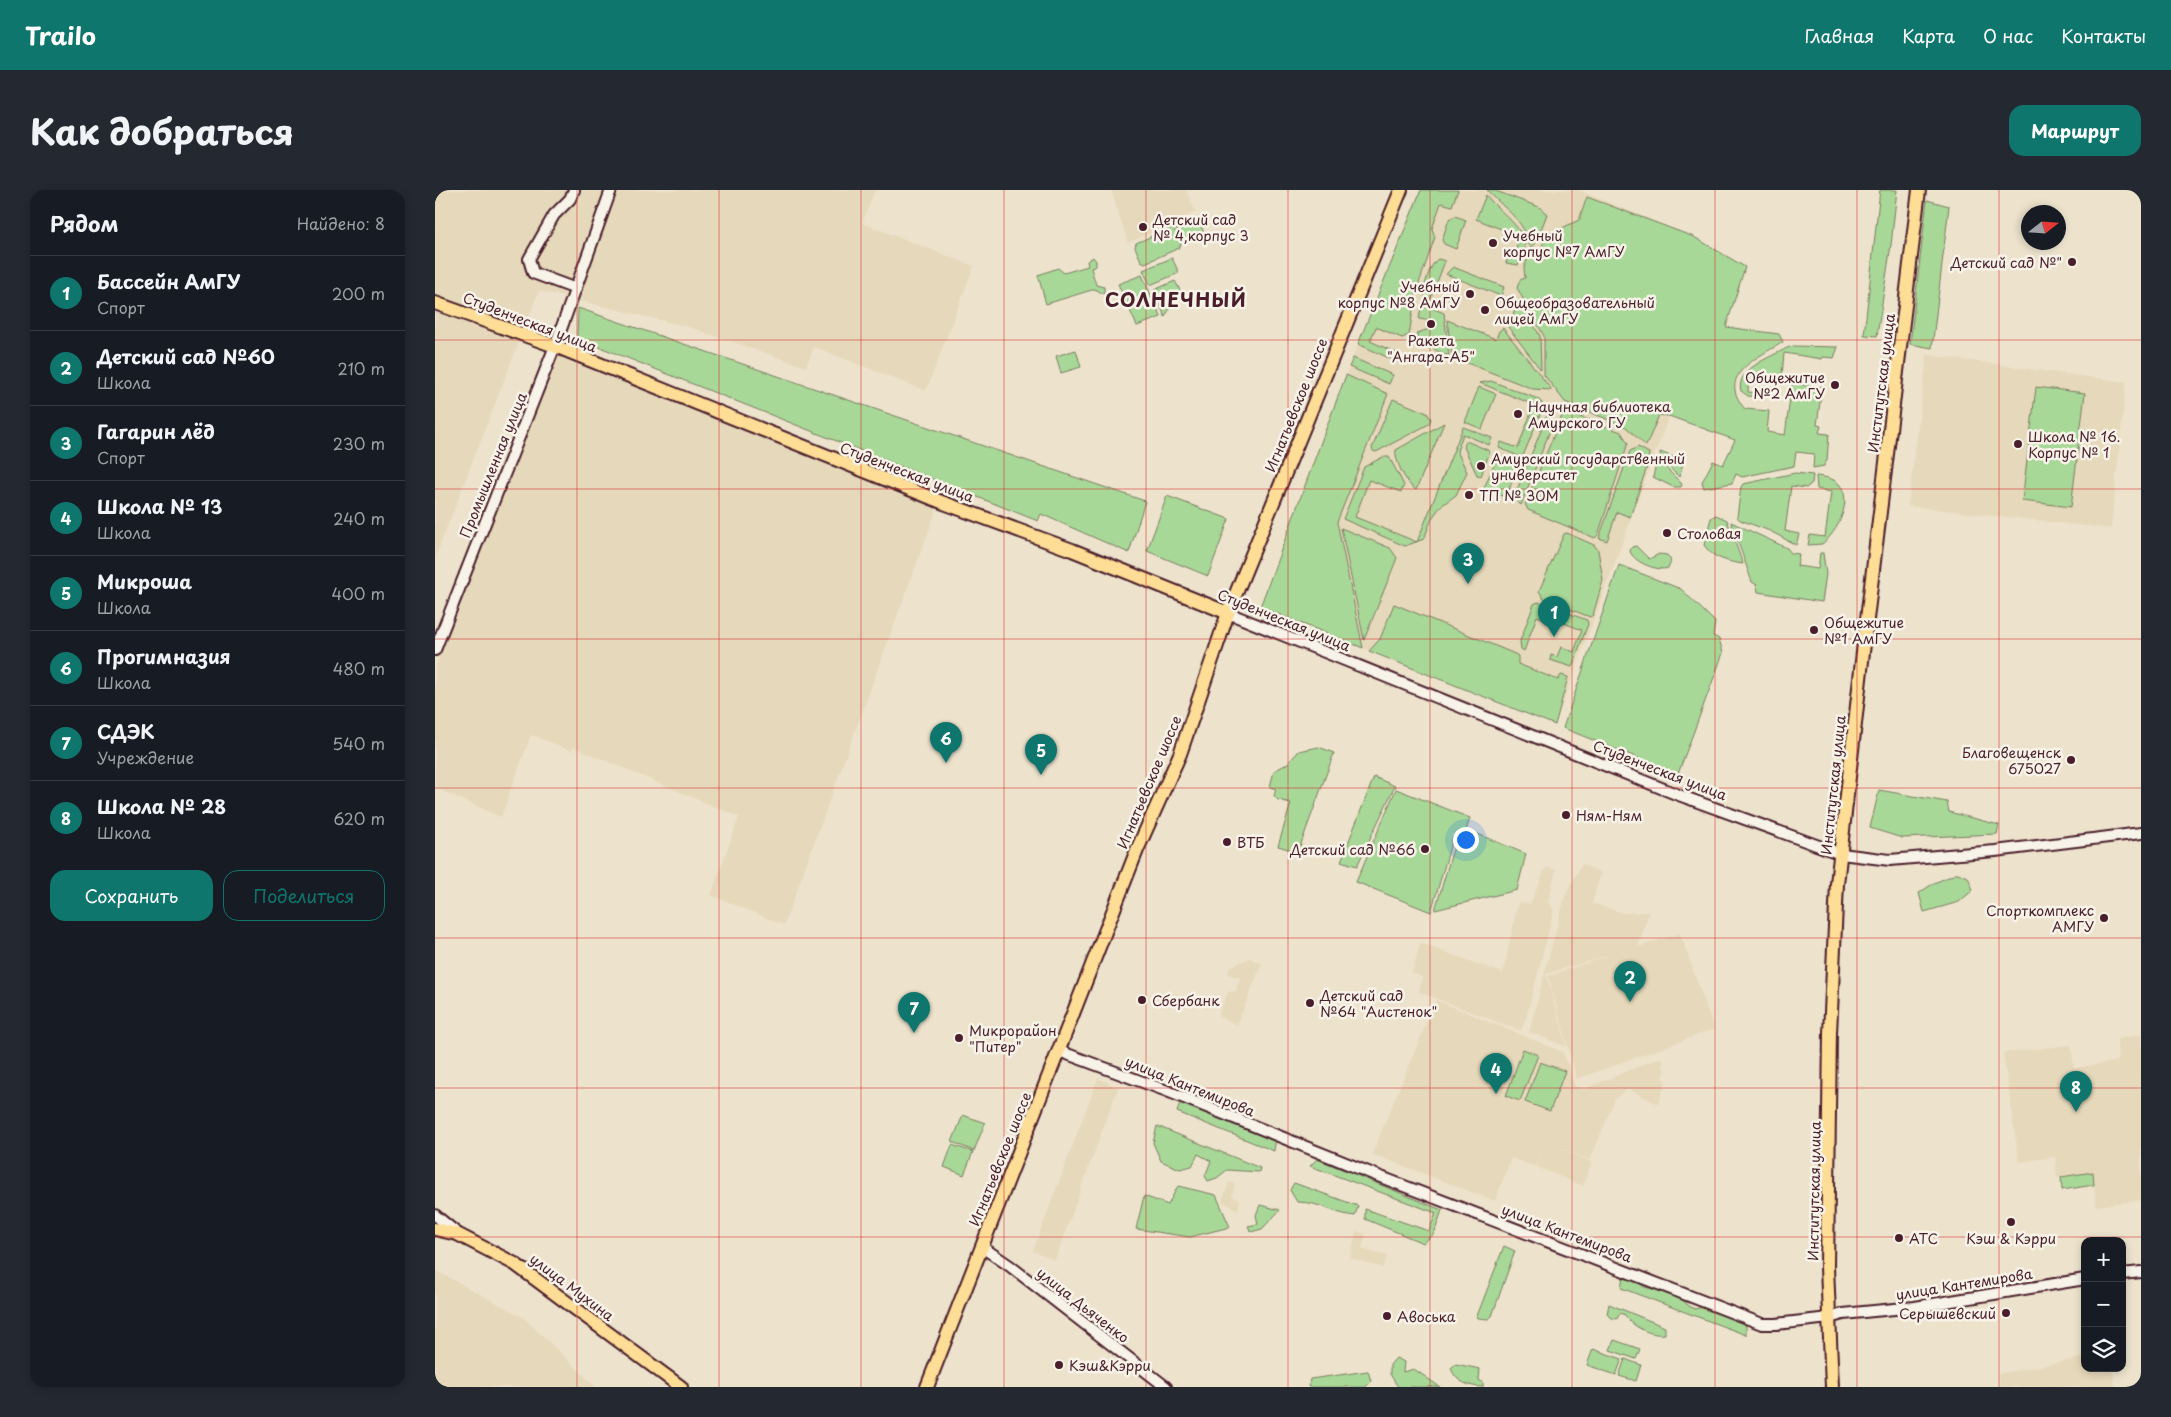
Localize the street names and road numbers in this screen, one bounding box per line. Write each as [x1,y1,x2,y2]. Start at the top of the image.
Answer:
street label: Студенческая улица [460,287,600,357]
street label: Институтская улица [1862,312,1900,454]
street label: Игнатьевское шоссе [1260,335,1332,475]
street label: Промышленная улица [454,389,532,541]
street label: Студенческая улица [837,437,977,507]
street label: Студенческая улица [1214,584,1354,656]
street label: Игнатьевское шоссе [1111,712,1187,852]
street label: Институтская улица [1815,714,1851,856]
street label: Студенческая улица [1590,735,1730,805]
street label: улица Кантемирова [1122,1050,1258,1122]
street label: Игнатьевское шоссе [964,1089,1036,1229]
street label: Институтская улица [1802,1121,1826,1261]
street label: улица Кантемирова [1499,1198,1635,1268]
street label: улица Мухина [525,1248,619,1326]
street label: улица Дьяченко [1032,1262,1134,1348]
street label: улица Кантемирова [1894,1263,2034,1305]

